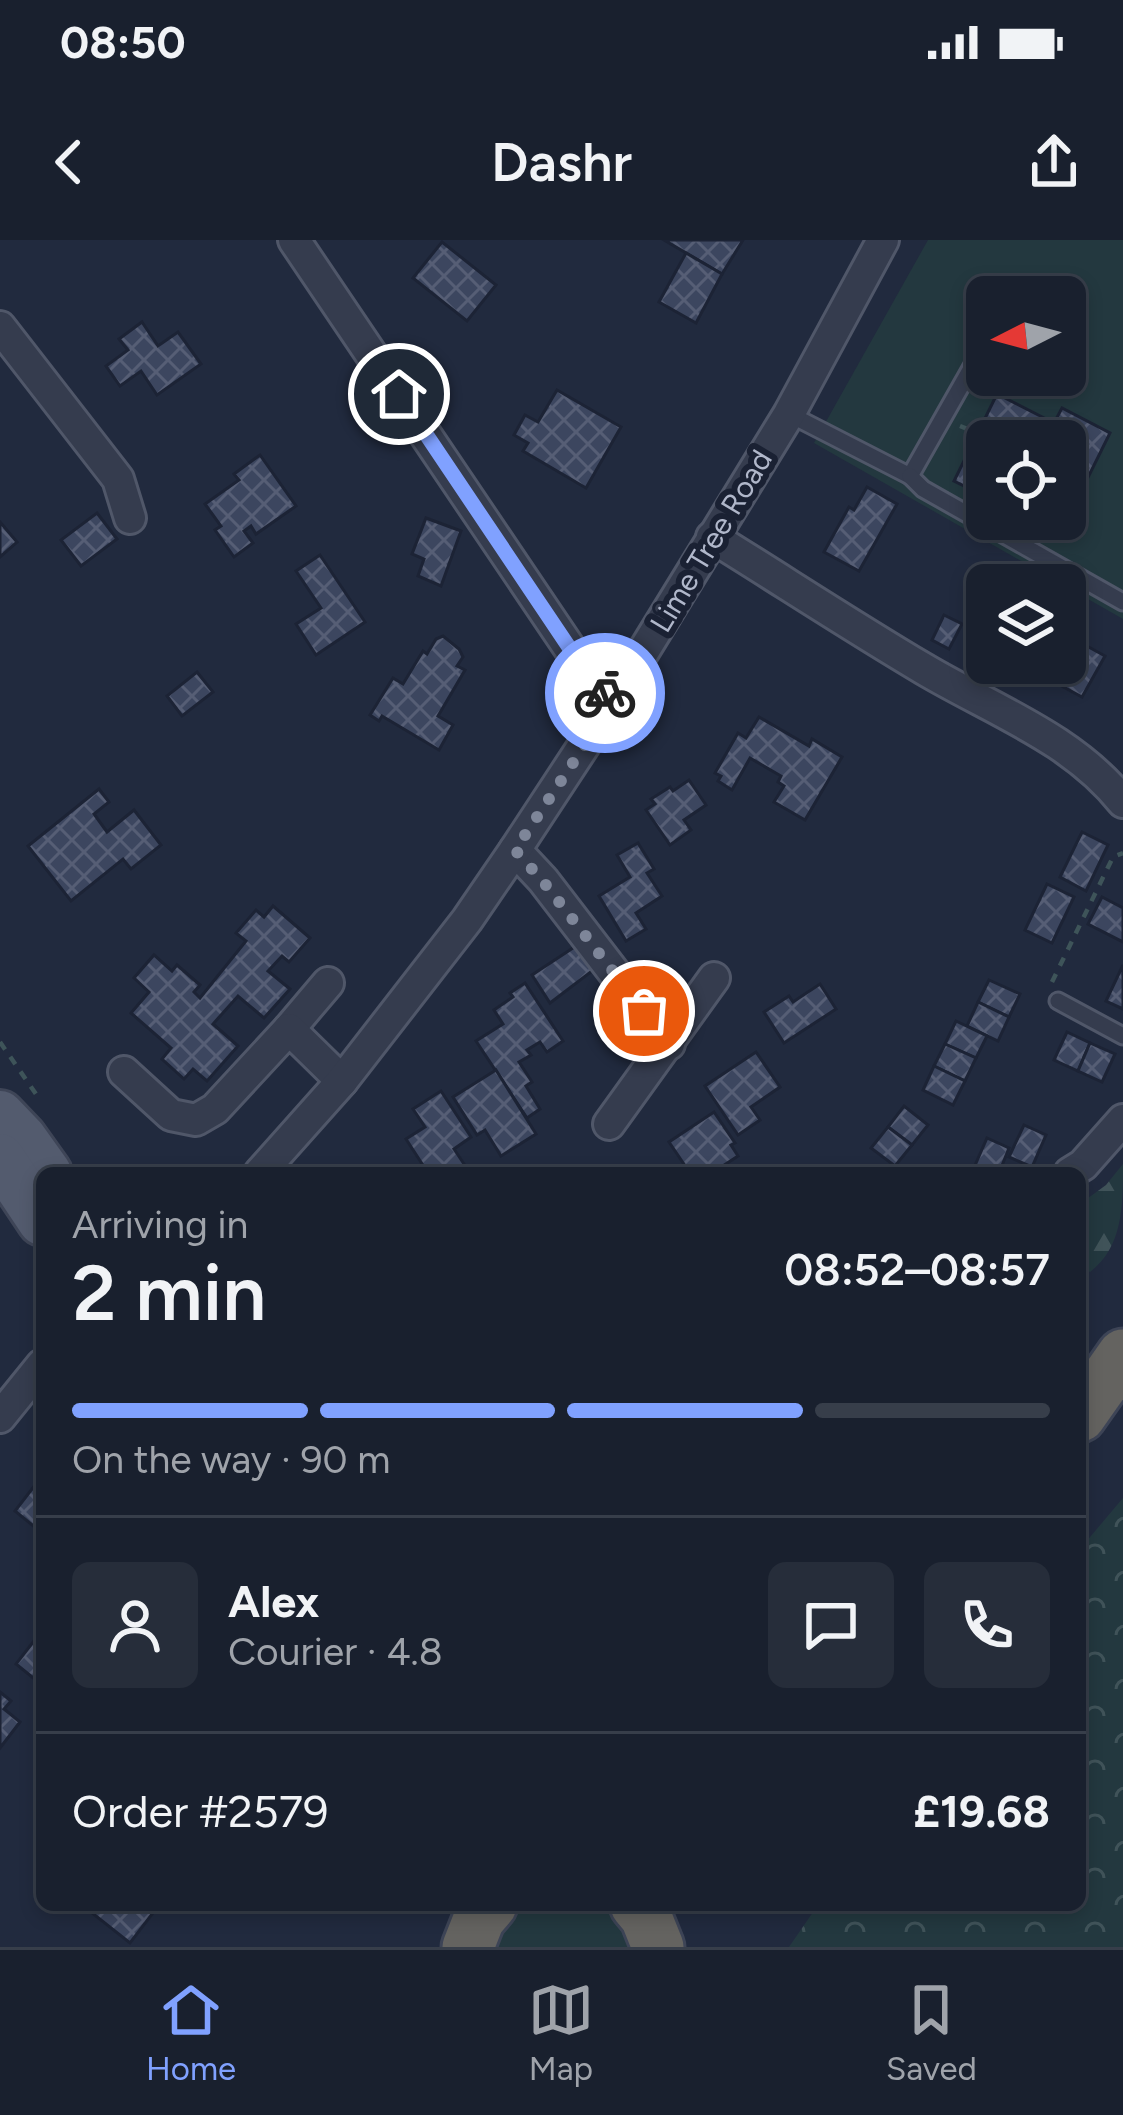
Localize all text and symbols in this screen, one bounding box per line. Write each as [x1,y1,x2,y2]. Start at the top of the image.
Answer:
text: 08:50 [60,15,186,69]
icon: back [36,129,102,195]
icon: share [1021,129,1087,195]
text: Dashr [491,130,632,195]
north arrow [966,276,1086,396]
map controls [966,276,1086,684]
pin [348,343,450,445]
icon: home [366,361,432,427]
button: locate [966,420,1086,540]
street label: Lime Tree Road [642,443,780,639]
button: layers [966,564,1086,684]
courier [545,633,665,753]
icon: bike [572,660,638,726]
pin [593,960,695,1062]
icon: bag [611,978,677,1044]
text: Arriving in [72,1201,248,1248]
text: 08:52–08:57 [784,1242,1050,1296]
text: 2 min [72,1246,266,1340]
text: On the way · 90 m [72,1436,390,1483]
button: person [72,1562,198,1688]
button: chat [768,1562,894,1688]
button: phone [924,1562,1050,1688]
text: Alex [228,1574,319,1628]
text: Courier · 4.8 [228,1628,443,1675]
text: Order #2579 [72,1784,328,1838]
text: £19.68 [913,1784,1050,1838]
tab: Home [146,1977,236,2088]
tab: Map [528,1977,594,2088]
tab: Saved [886,1977,977,2088]

